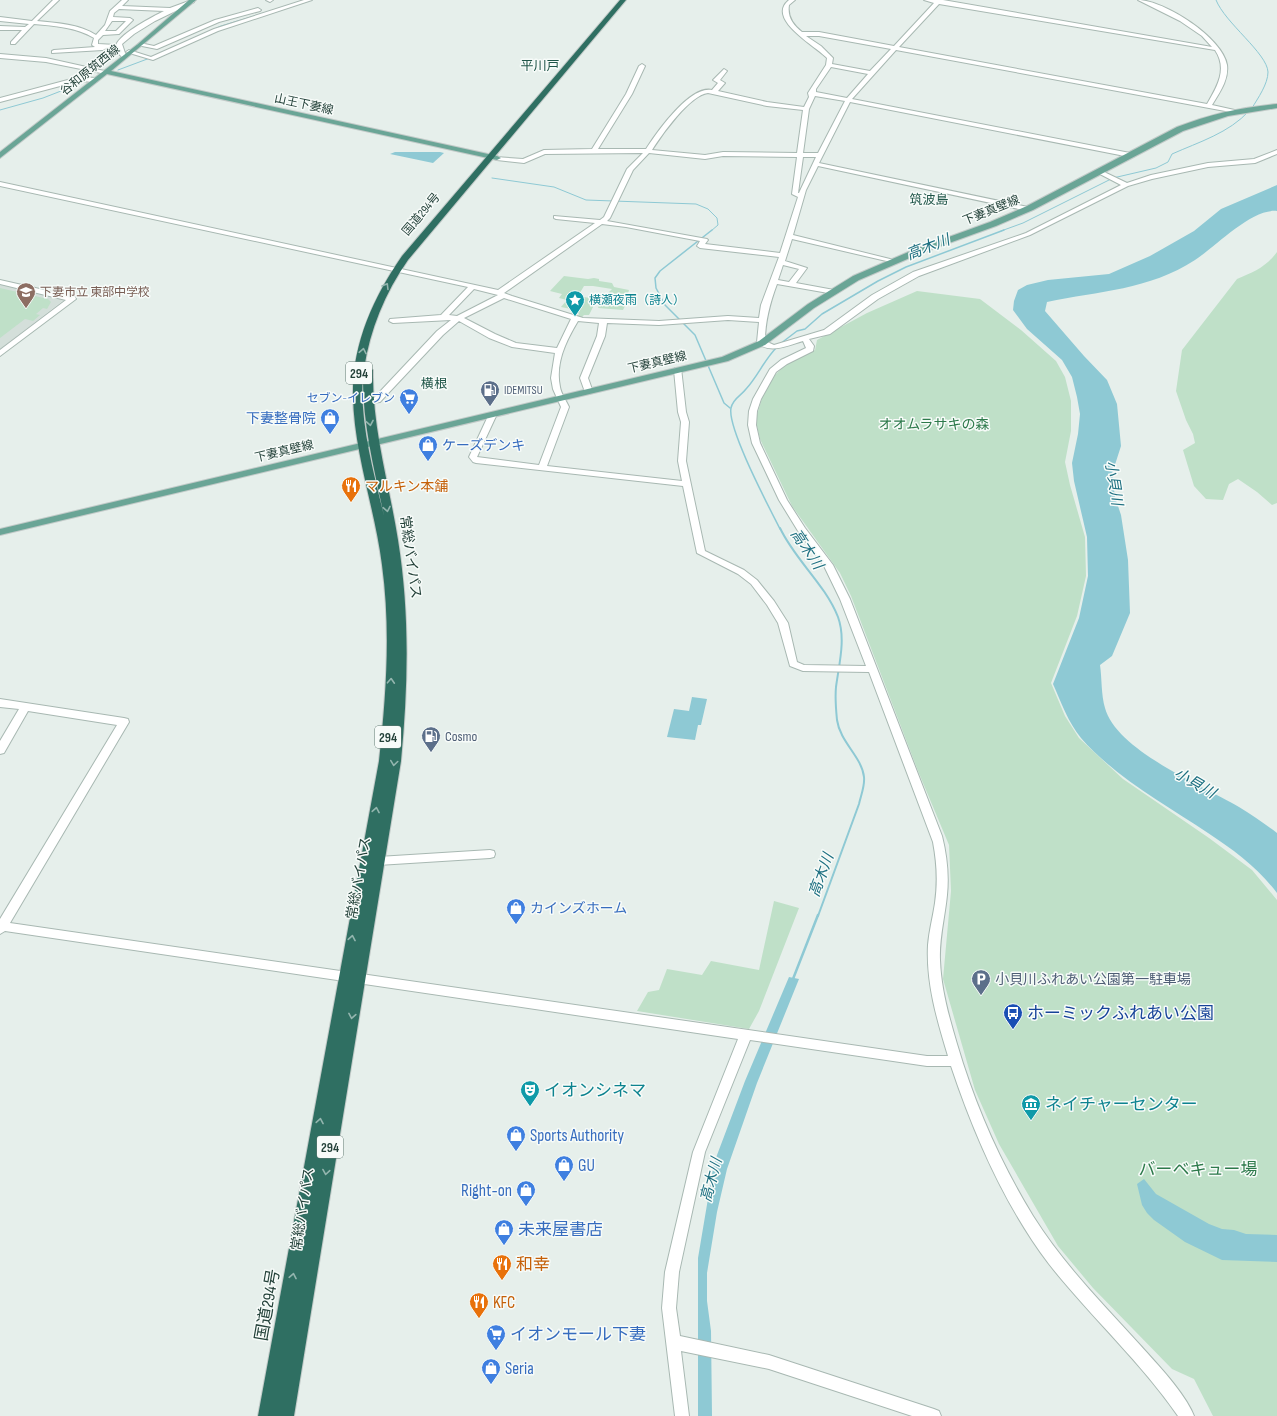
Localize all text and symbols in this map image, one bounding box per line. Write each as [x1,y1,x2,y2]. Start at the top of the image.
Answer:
street label: 谷和原筑西線 [58,42,123,99]
district label: 平川戸 [520,58,560,74]
street label: 山王下妻線 [273,91,335,118]
street label: 国道294号 [399,190,444,239]
district label: 筑波島 [909,192,949,208]
street label: 下妻真壁線 [961,192,1022,229]
water label: 高木川 [904,230,954,264]
school or university icon: 下妻市立 東部中学校 [15,281,37,309]
one-way arrow [382,283,389,290]
place label: 下妻市立 東部中学校 [40,285,150,300]
place icon: 横瀬夜雨（詩人） [564,289,586,317]
place label: 横瀬夜雨（詩人） [589,293,685,308]
one-way arrow [358,348,366,354]
street label: 下妻真壁線 [626,348,688,377]
road number: 294 [346,362,372,384]
district label: 横根 [421,376,447,392]
fuel station icon: IDEMITSU [479,379,501,407]
place label: IDEMITSU [504,383,543,398]
supermarket icon: セブン-イレブン [398,387,420,415]
place label: セブン-イレブン [307,391,395,406]
shop icon: 下妻整骨院 [319,407,341,435]
place label: 下妻整骨院 [246,410,316,427]
park label: オオムラサキの森 [879,416,989,433]
one-way arrow [365,419,374,426]
shop icon: ケーズデンキ [417,434,439,462]
street label: 下妻真壁線 [253,437,315,466]
place label: ケーズデンキ [442,437,525,454]
water label: 小貝川 [1101,459,1127,509]
restaurant icon: マルキン本舗 [340,475,362,503]
place label: マルキン本舗 [365,478,449,495]
one-way arrow [383,506,391,512]
street label: 常総バイパス [396,514,425,600]
water label: 高木川 [786,525,828,575]
one-way arrow [387,678,396,684]
fuel station icon: Cosmo [420,725,442,753]
road number: 294 [375,726,401,748]
place label: Cosmo [445,728,477,745]
one-way arrow [390,760,399,766]
water label: 小貝川 [1171,764,1221,804]
one-way arrow [371,807,379,813]
street label: 常総バイパス [343,835,374,921]
water label: 高木川 [805,849,839,900]
shop icon: カインズホーム [505,897,527,925]
place label: カインズホーム [530,900,627,917]
one-way arrow [347,934,356,941]
parking icon: 小貝川ふれあい公園第一駐車場 [970,968,992,996]
place label: 小貝川ふれあい公園第一駐車場 [995,971,1191,988]
bus stop icon: ホーミックふれあい公園 [1002,1002,1024,1030]
place label: ホーミックふれあい公園 [1027,1004,1214,1024]
one-way arrow [348,1013,356,1019]
theatre icon: イオンシネマ [519,1079,541,1107]
place label: イオンシネマ [544,1081,646,1101]
museum icon: ネイチャーセンター [1020,1093,1042,1121]
place label: ネイチャーセンター [1045,1095,1198,1115]
one-way arrow [315,1118,324,1124]
shop icon: Sports Authority [505,1124,527,1152]
place label: Sports Authority [530,1126,624,1146]
road number: 294 [317,1136,343,1158]
shop icon: GU [553,1154,575,1182]
water label: 高木川 [696,1154,727,1204]
place label: GU [578,1156,595,1176]
park label: バーベキュー場 [1139,1160,1258,1180]
street label: 常総バイパス [288,1166,317,1252]
one-way arrow [322,1169,331,1175]
shop icon: Right-on [515,1179,537,1207]
place label: Right-on [461,1181,512,1201]
shop icon: 未来屋書店 [493,1218,515,1246]
place label: 未来屋書店 [518,1220,603,1240]
restaurant icon: 和幸 [491,1253,513,1281]
place label: 和幸 [516,1255,550,1275]
street label: 国道294号 [252,1268,284,1343]
one-way arrow [288,1273,297,1280]
restaurant icon: KFC [468,1291,490,1319]
place label: KFC [493,1293,515,1313]
supermarket icon: イオンモール下妻 [485,1323,507,1351]
place label: イオンモール下妻 [510,1325,646,1345]
shop icon: Seria [480,1357,502,1385]
place label: Seria [505,1359,534,1379]

